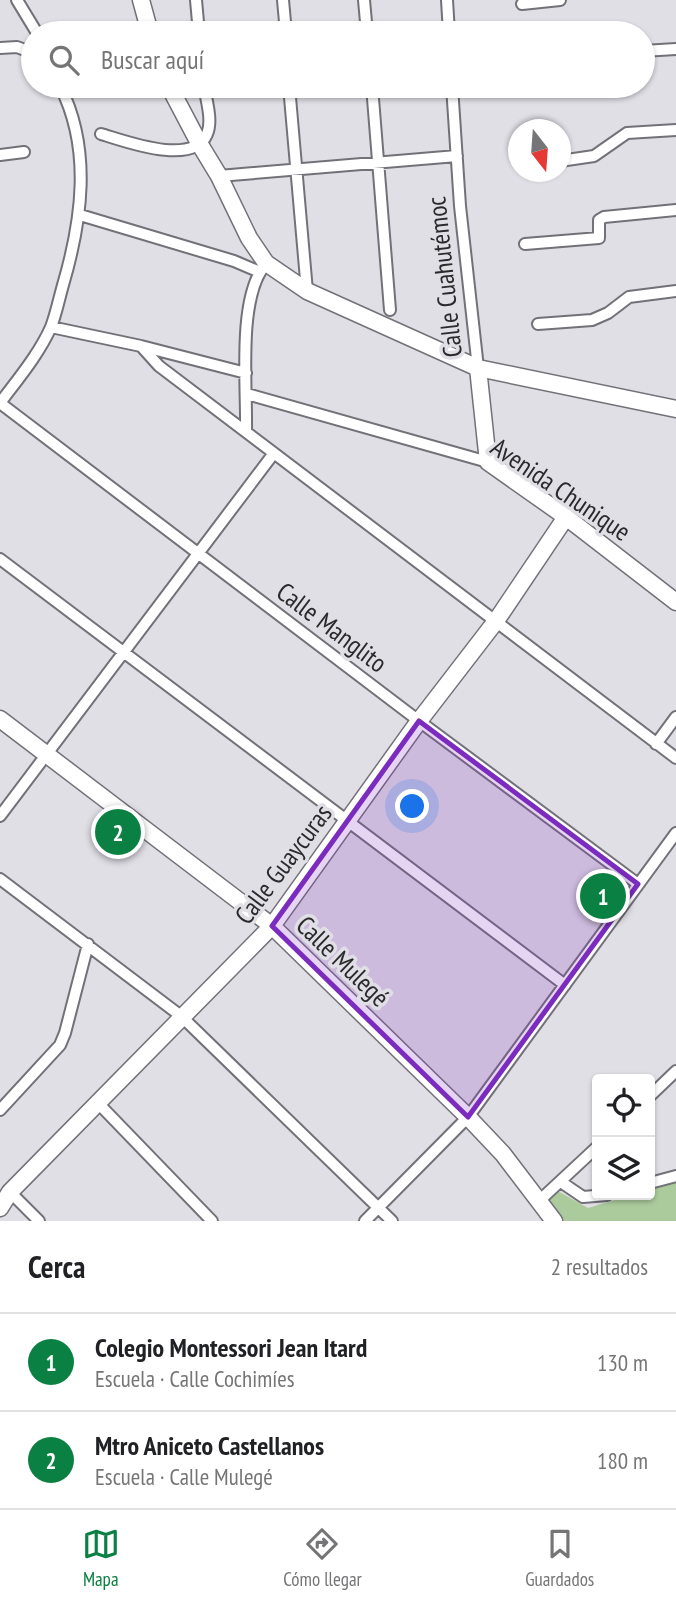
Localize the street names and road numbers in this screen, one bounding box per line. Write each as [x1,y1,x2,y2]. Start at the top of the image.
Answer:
street label: Calle Cuahutémoc [419,195,469,359]
street label: Avenida Chunique [485,430,637,548]
street label: Calle Manglito [270,575,394,679]
street label: Calle Guaycuras [227,798,339,930]
street label: Calle Mulegé [290,909,396,1013]

